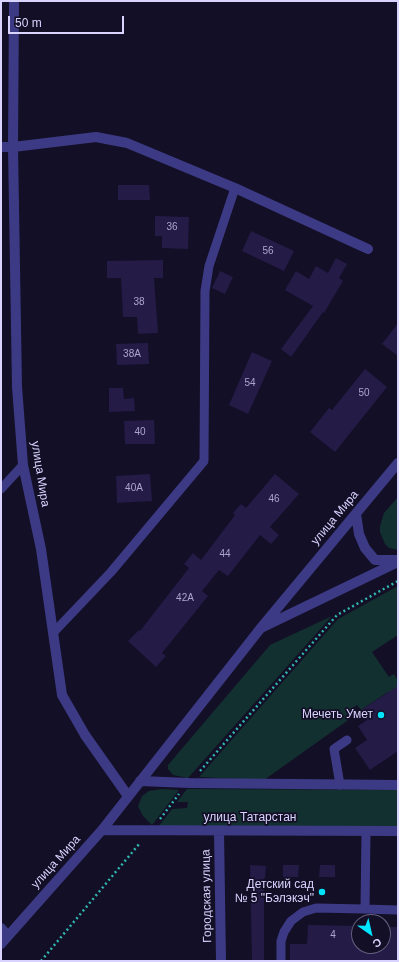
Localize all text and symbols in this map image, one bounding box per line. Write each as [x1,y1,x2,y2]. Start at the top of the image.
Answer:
scale bar [10,8,126,34]
text: 50 m [15,16,42,30]
house number: 36 [166,221,178,233]
house number: 56 [262,245,274,257]
house number: 38 [133,296,145,308]
house number: 38А [123,348,141,360]
house number: 54 [244,377,256,389]
house number: 50 [358,387,370,399]
house number: 40 [134,426,146,438]
street label: улица Мира [28,440,52,508]
house number: 40А [125,482,143,494]
street label: улица Мира [308,488,362,548]
house number: 46 [268,493,280,505]
house number: 44 [219,548,231,560]
house number: 42А [176,592,194,604]
place label: Мечеть Умет [302,708,373,722]
marker: Мечеть Умет [376,710,386,720]
street label: улица Татарстан [204,811,296,825]
street label: улица Мира [28,833,84,891]
street label: Городская улица [199,849,215,943]
place label: Детский сад № 5 "Бэлэкэч" [235,878,314,906]
marker: Детский сад № 5 "Бэлэкэч" [317,887,327,897]
north arrow [351,914,391,954]
house number: 4 [330,929,336,941]
text: С [371,936,384,950]

